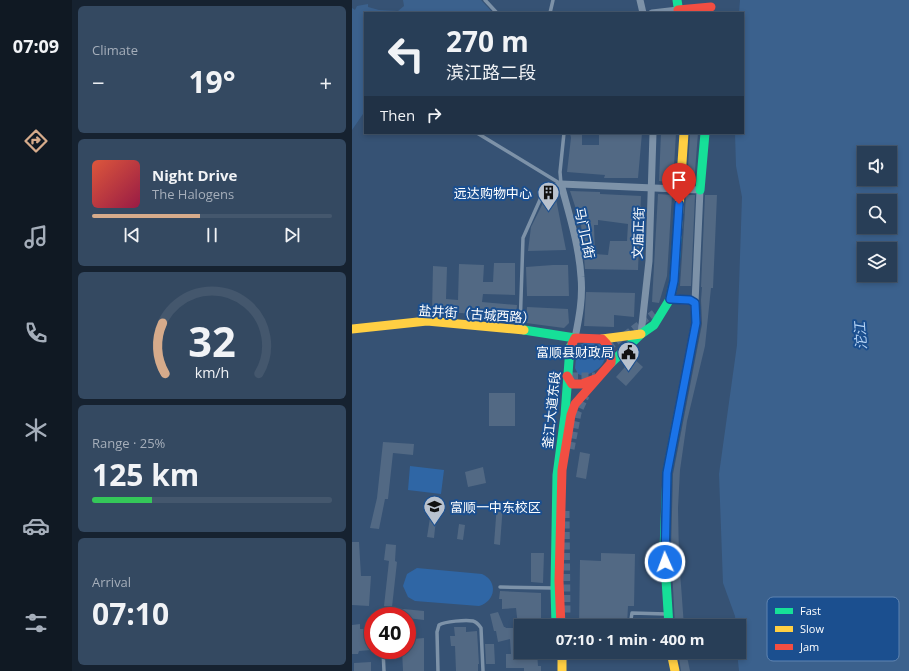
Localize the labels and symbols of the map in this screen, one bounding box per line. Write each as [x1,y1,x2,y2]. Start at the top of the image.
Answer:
pin [662,163,696,204]
building icon: 远达购物中心 [535,180,561,213]
place label: 远达购物中心 [454,184,532,202]
street label: 马门口街 [571,206,599,260]
street label: 文庙正街 [628,207,648,259]
street label: 盐井街（古城西路） [418,301,536,327]
water label: 沱江 [849,319,870,351]
public building icon: 富顺县财政局 [616,339,642,372]
place label: 富顺县财政局 [536,343,614,361]
street label: 釜江大道东段 [538,370,564,450]
school or university icon: 富顺一中东校区 [422,494,448,527]
place label: 富顺一中东校区 [450,498,541,516]
position arrow [644,541,686,583]
legend [767,597,899,661]
text: Fast [800,603,821,618]
speed limit sign: 40 [364,607,416,659]
text: Slow [800,621,824,636]
text: Jam [799,639,819,654]

